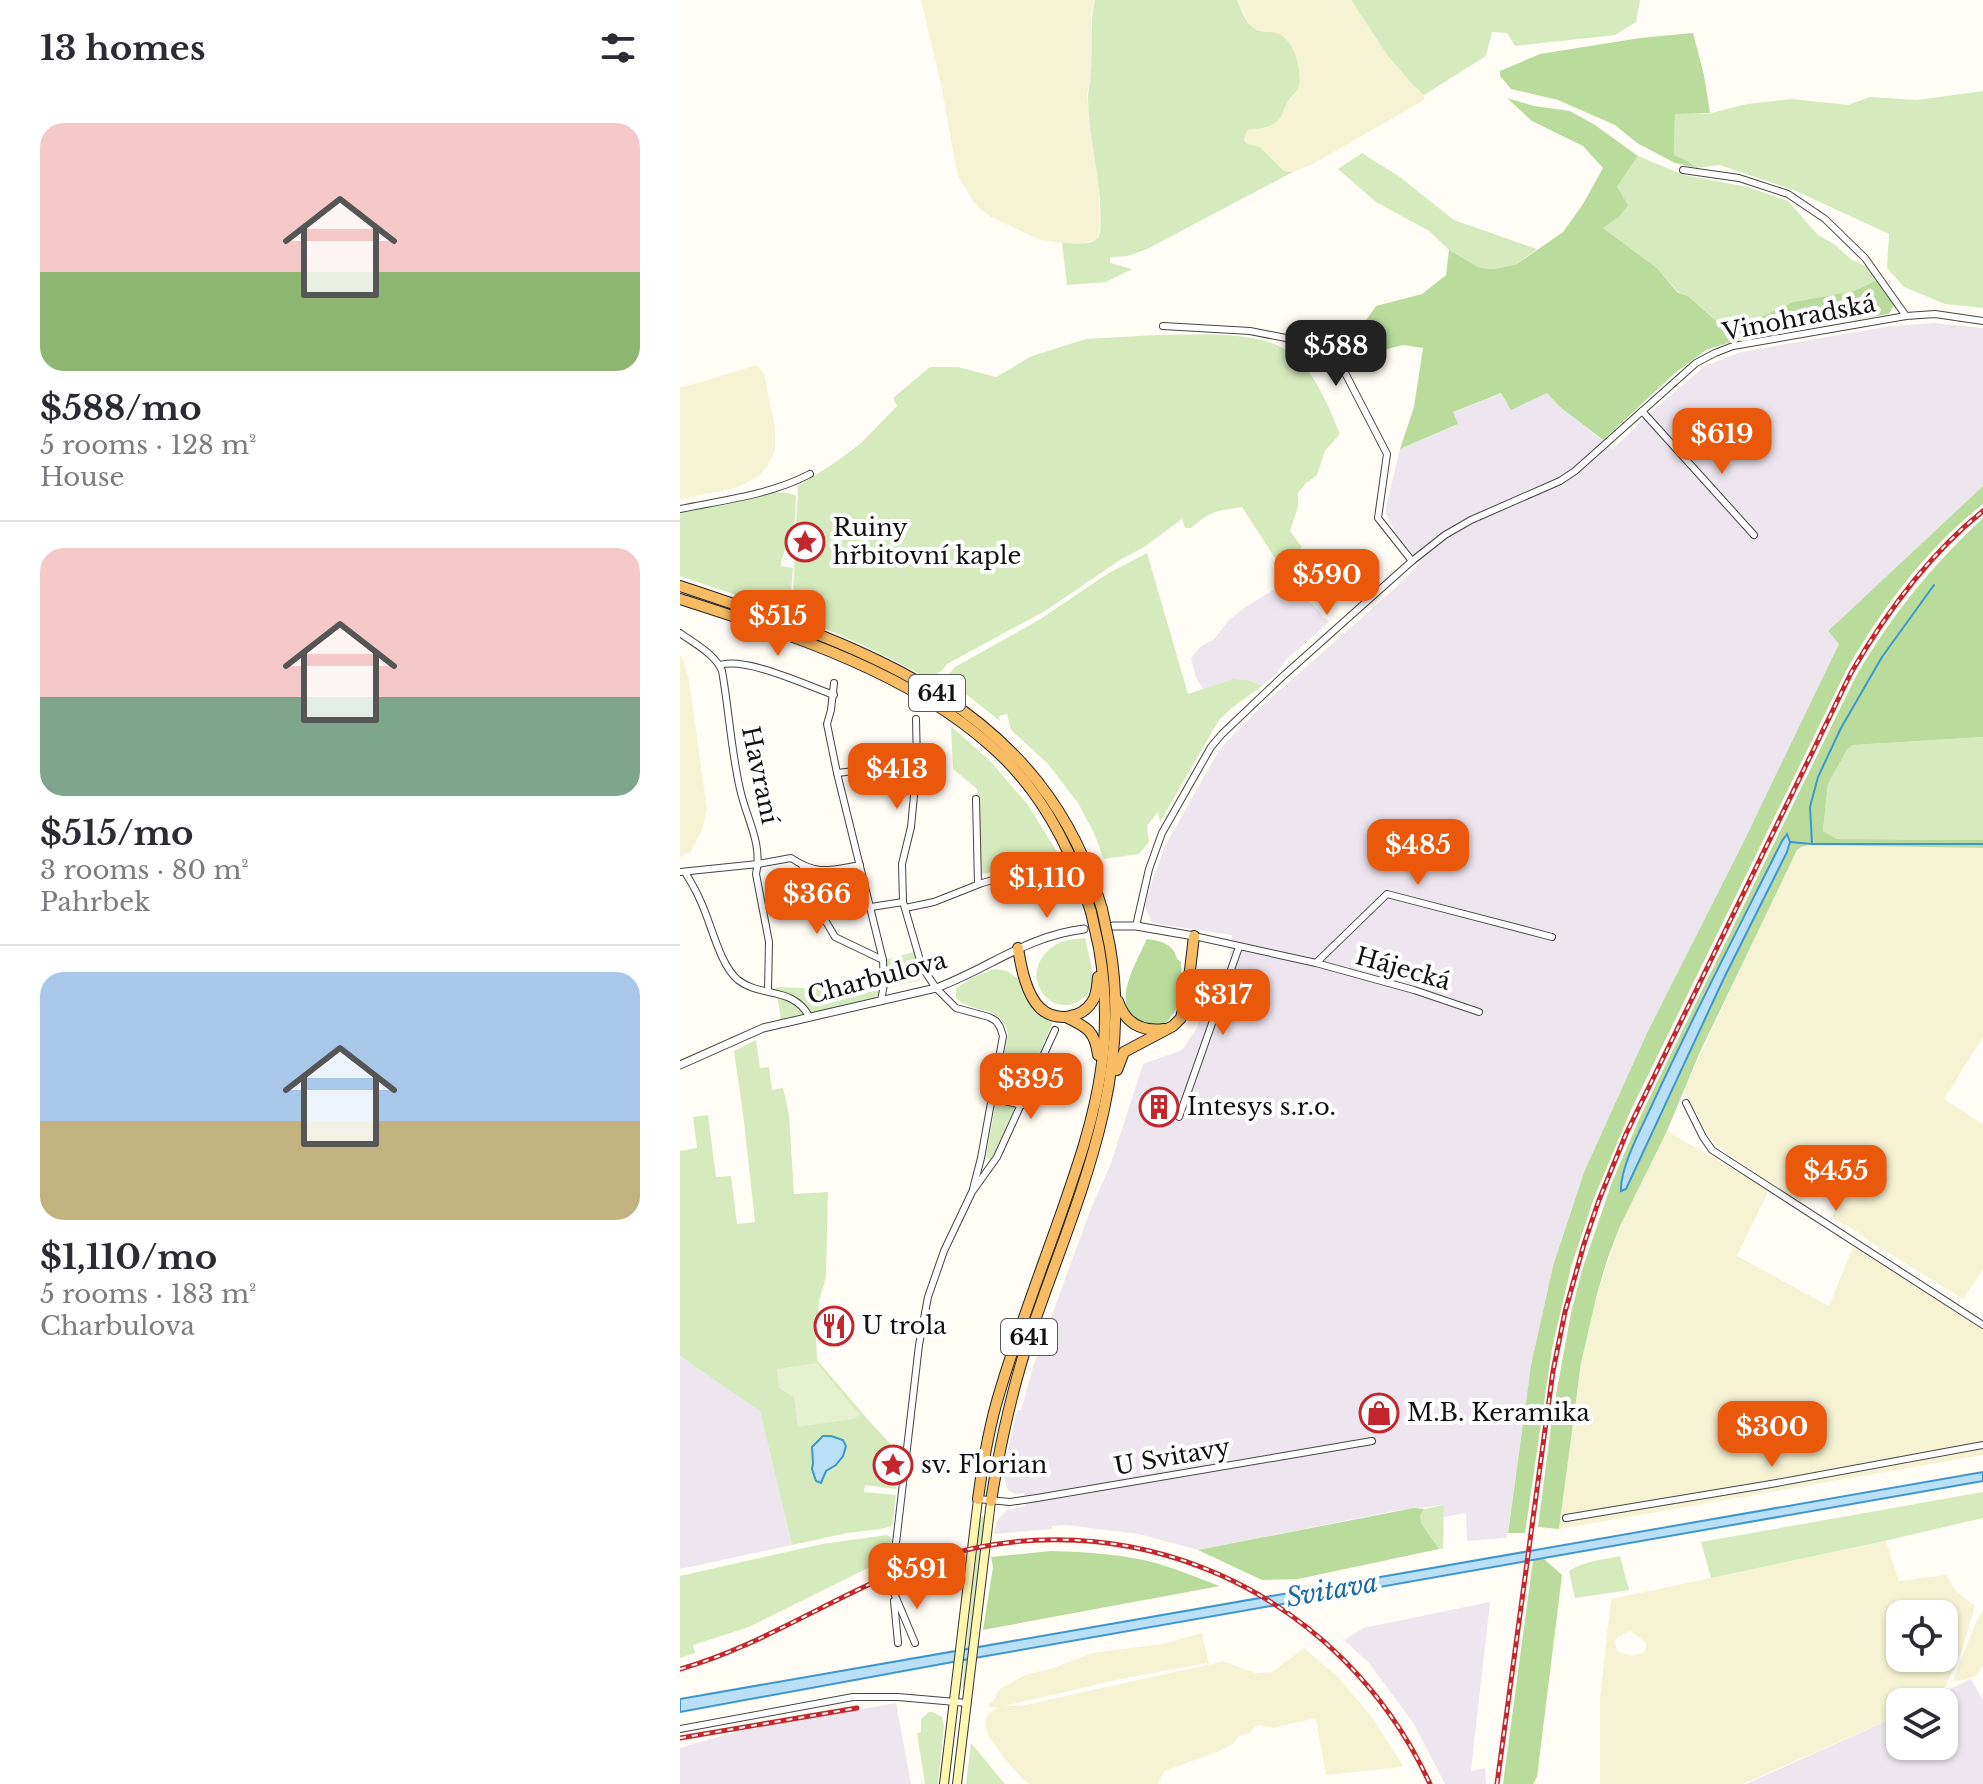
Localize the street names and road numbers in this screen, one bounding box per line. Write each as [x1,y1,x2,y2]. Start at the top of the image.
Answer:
street label: Vinohradská [1719,288,1879,347]
road number: 641 [909,675,965,711]
street label: Havraní [736,723,785,827]
street label: Hájecká [1352,941,1455,996]
street label: Charbulova [804,945,950,1010]
road number: 641 [1001,1319,1057,1355]
street label: U Svitavy [1112,1432,1233,1481]

